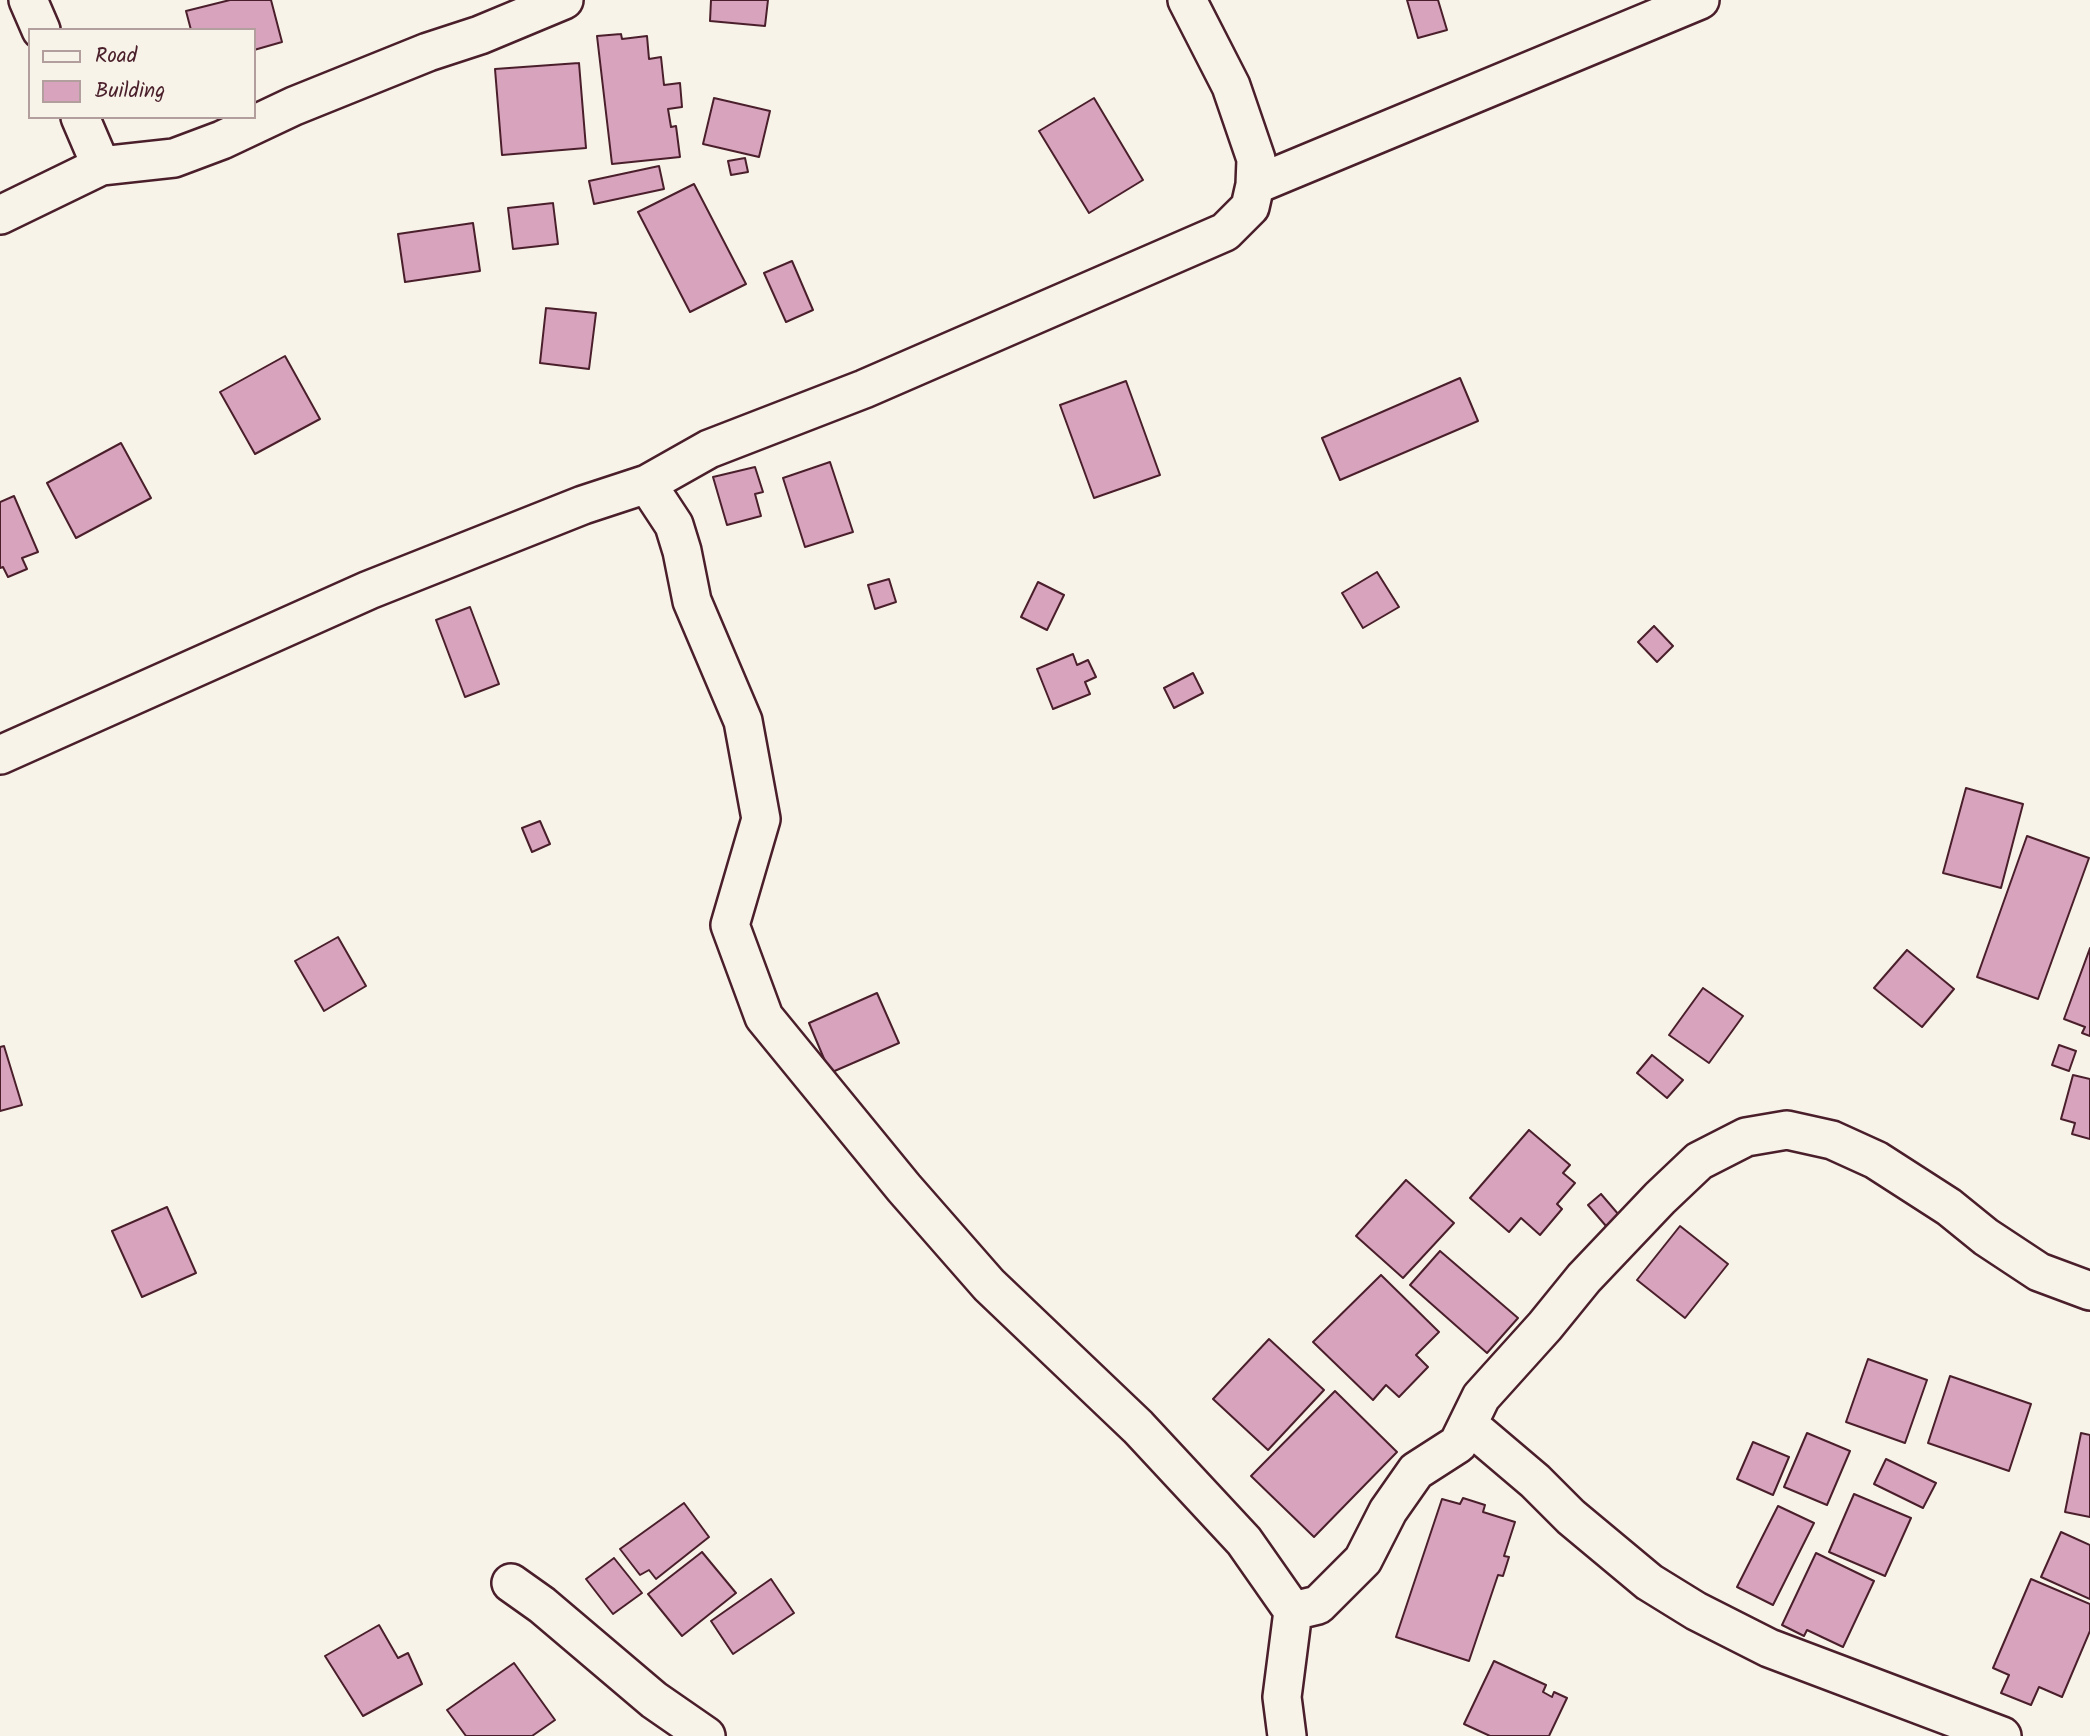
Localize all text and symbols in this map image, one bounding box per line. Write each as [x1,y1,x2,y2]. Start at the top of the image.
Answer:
legend [28,28,256,119]
text: Road [95,40,137,73]
text: Building [95,75,165,108]

